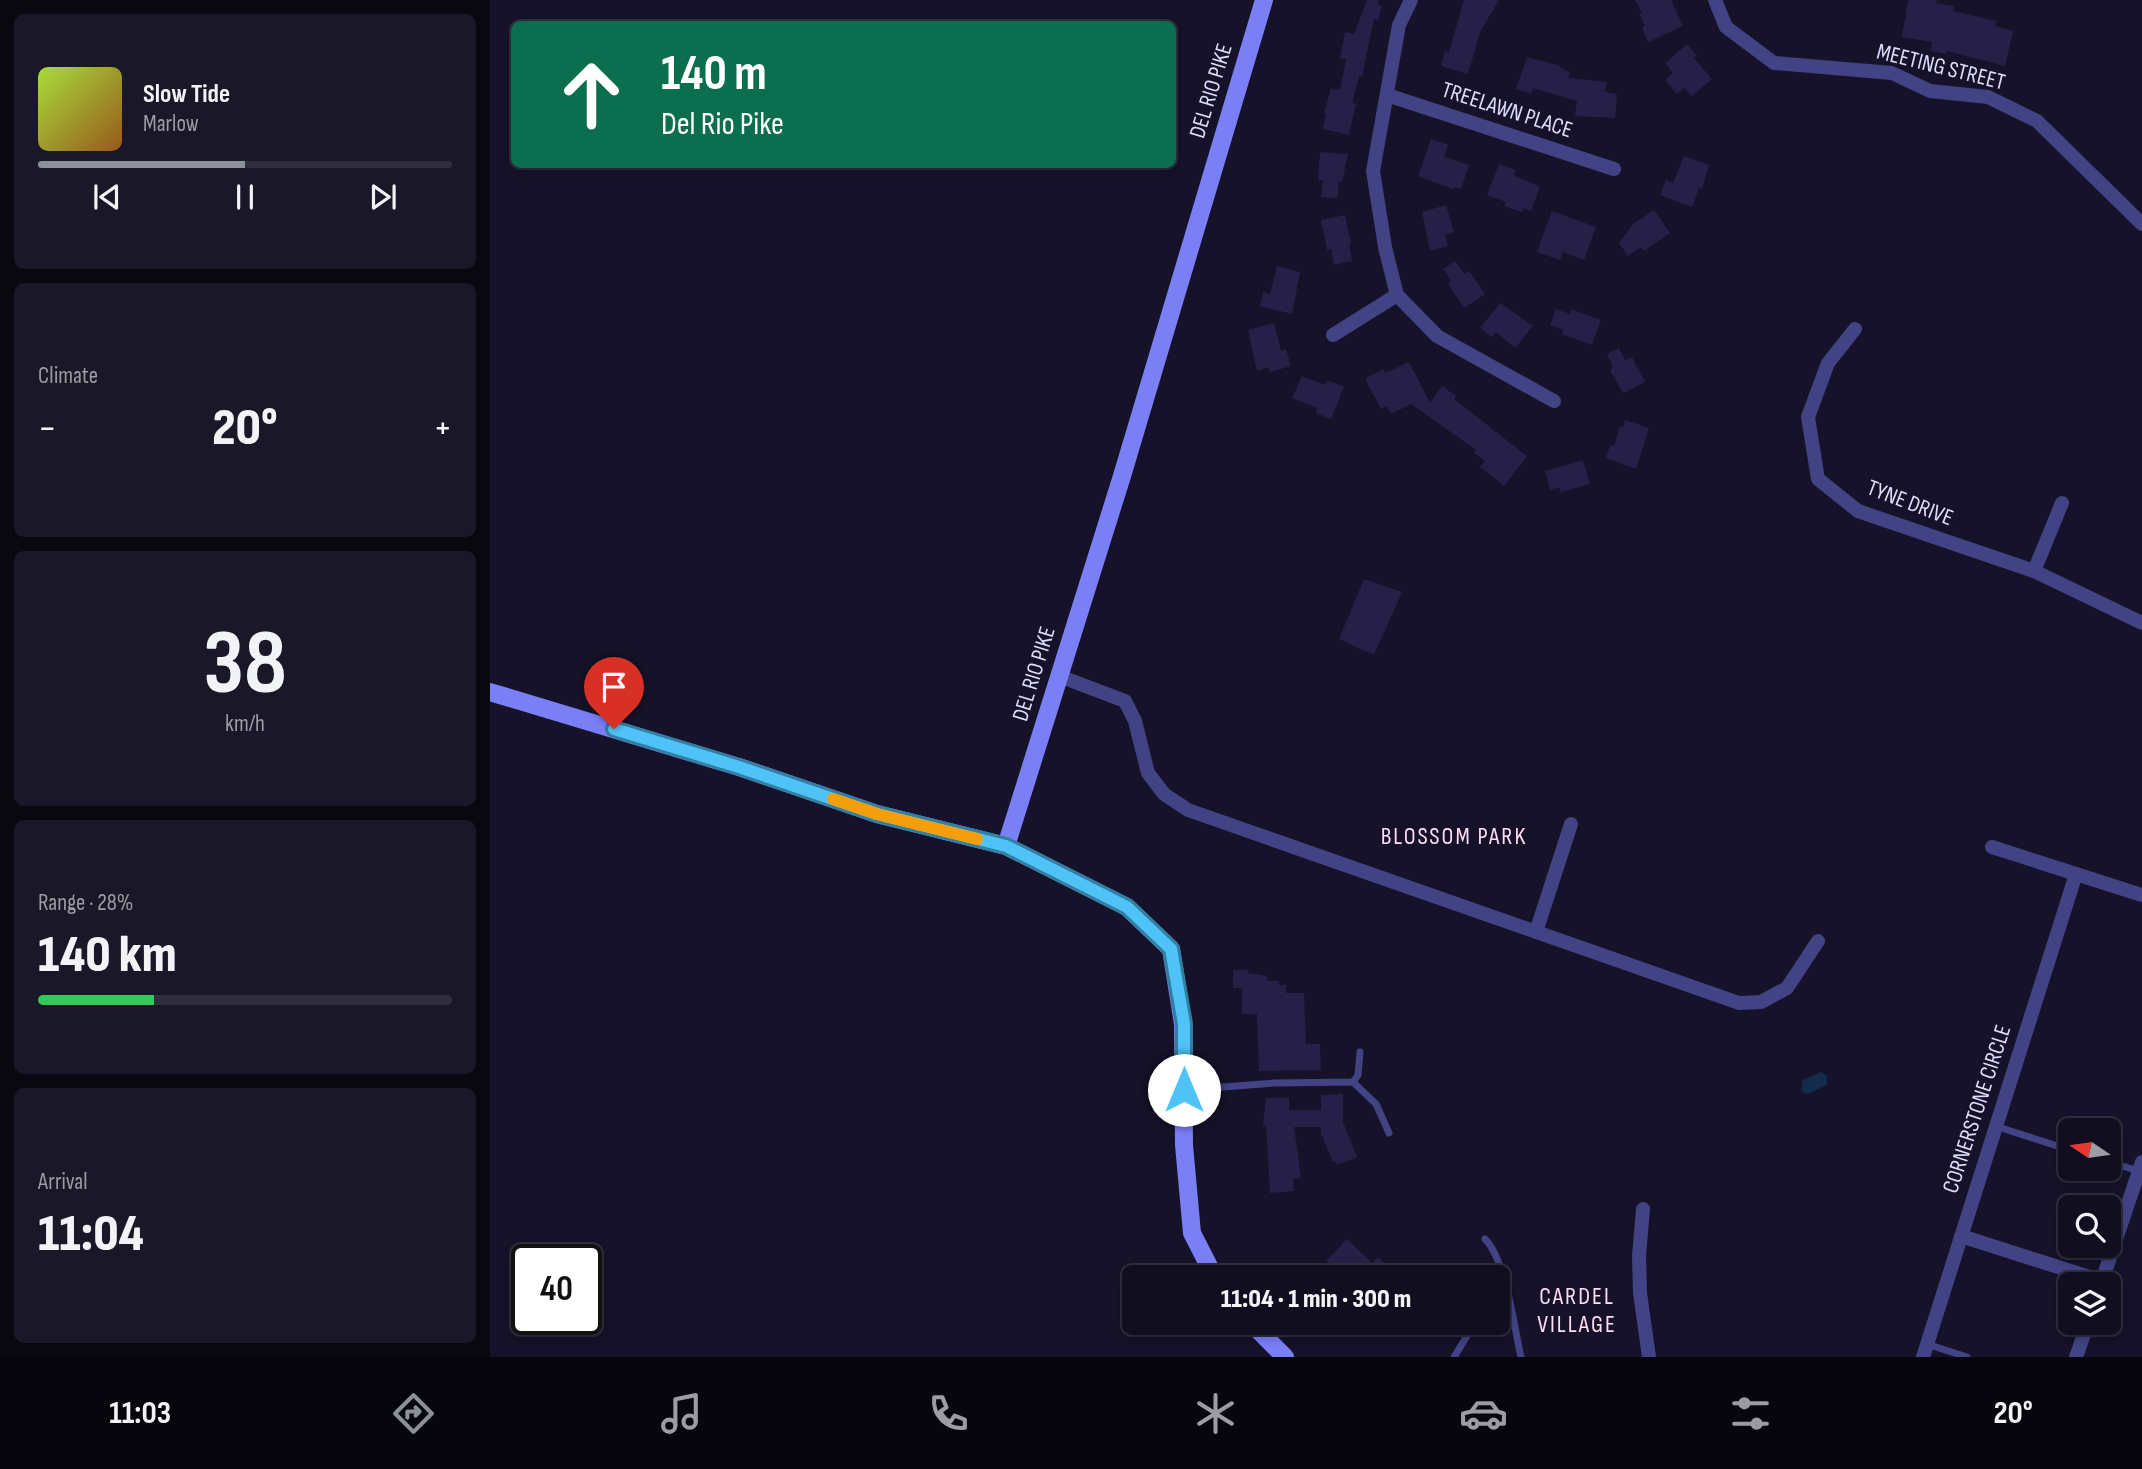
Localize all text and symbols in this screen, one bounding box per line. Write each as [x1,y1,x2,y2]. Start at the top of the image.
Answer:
street label: MEETING STREET [1874,38,2008,96]
street label: DEL RIO PIKE [1183,40,1239,142]
text: 140 m [661,45,767,104]
icon: ahead [546,49,637,140]
street label: TREELAWN PLACE [1438,76,1576,144]
text: Slow Tide [143,79,230,110]
text: Del Rio Pike [661,105,784,144]
text: Marlow [143,110,199,138]
icon: previous [88,178,126,216]
icon: pause [226,178,264,216]
icon: next [364,178,402,216]
text: Climate [38,362,98,390]
text: 20° [212,397,278,460]
text: − [38,406,57,451]
text: + [433,406,452,451]
street label: TYNE DRIVE [1863,474,1957,532]
text: 38 [203,610,287,719]
street label: DEL RIO PIKE [1006,623,1062,725]
pin [584,657,644,729]
icon: arrive [595,668,633,706]
text: km/h [225,710,265,738]
district label: BLOSSOM PARK [1381,822,1527,851]
text: Range · 28% [38,889,133,917]
text: 140 km [38,924,177,987]
street label: CORNERSTONE CIRCLE [1937,1021,2017,1197]
position arrow [1147,1053,1221,1127]
north arrow [2058,1118,2121,1181]
map controls [2058,1118,2121,1335]
text: Arrival [38,1168,87,1196]
button: search [2058,1195,2121,1258]
text: 11:04 [38,1203,144,1266]
speed limit sign: 40 [511,1244,602,1335]
button: layers [2058,1272,2121,1335]
district label: CARDEL VILLAGE [1537,1282,1617,1339]
text: 11:04 · 1 min · 300 m [1221,1284,1411,1315]
icon: directions [389,1389,438,1438]
icon: music [657,1389,706,1438]
icon: phone [924,1389,973,1438]
icon: climate [1191,1389,1240,1438]
icon: car [1459,1389,1508,1438]
icon: filters [1726,1389,1775,1438]
text: 11:03 [109,1394,171,1433]
text: 20° [1994,1394,2033,1433]

